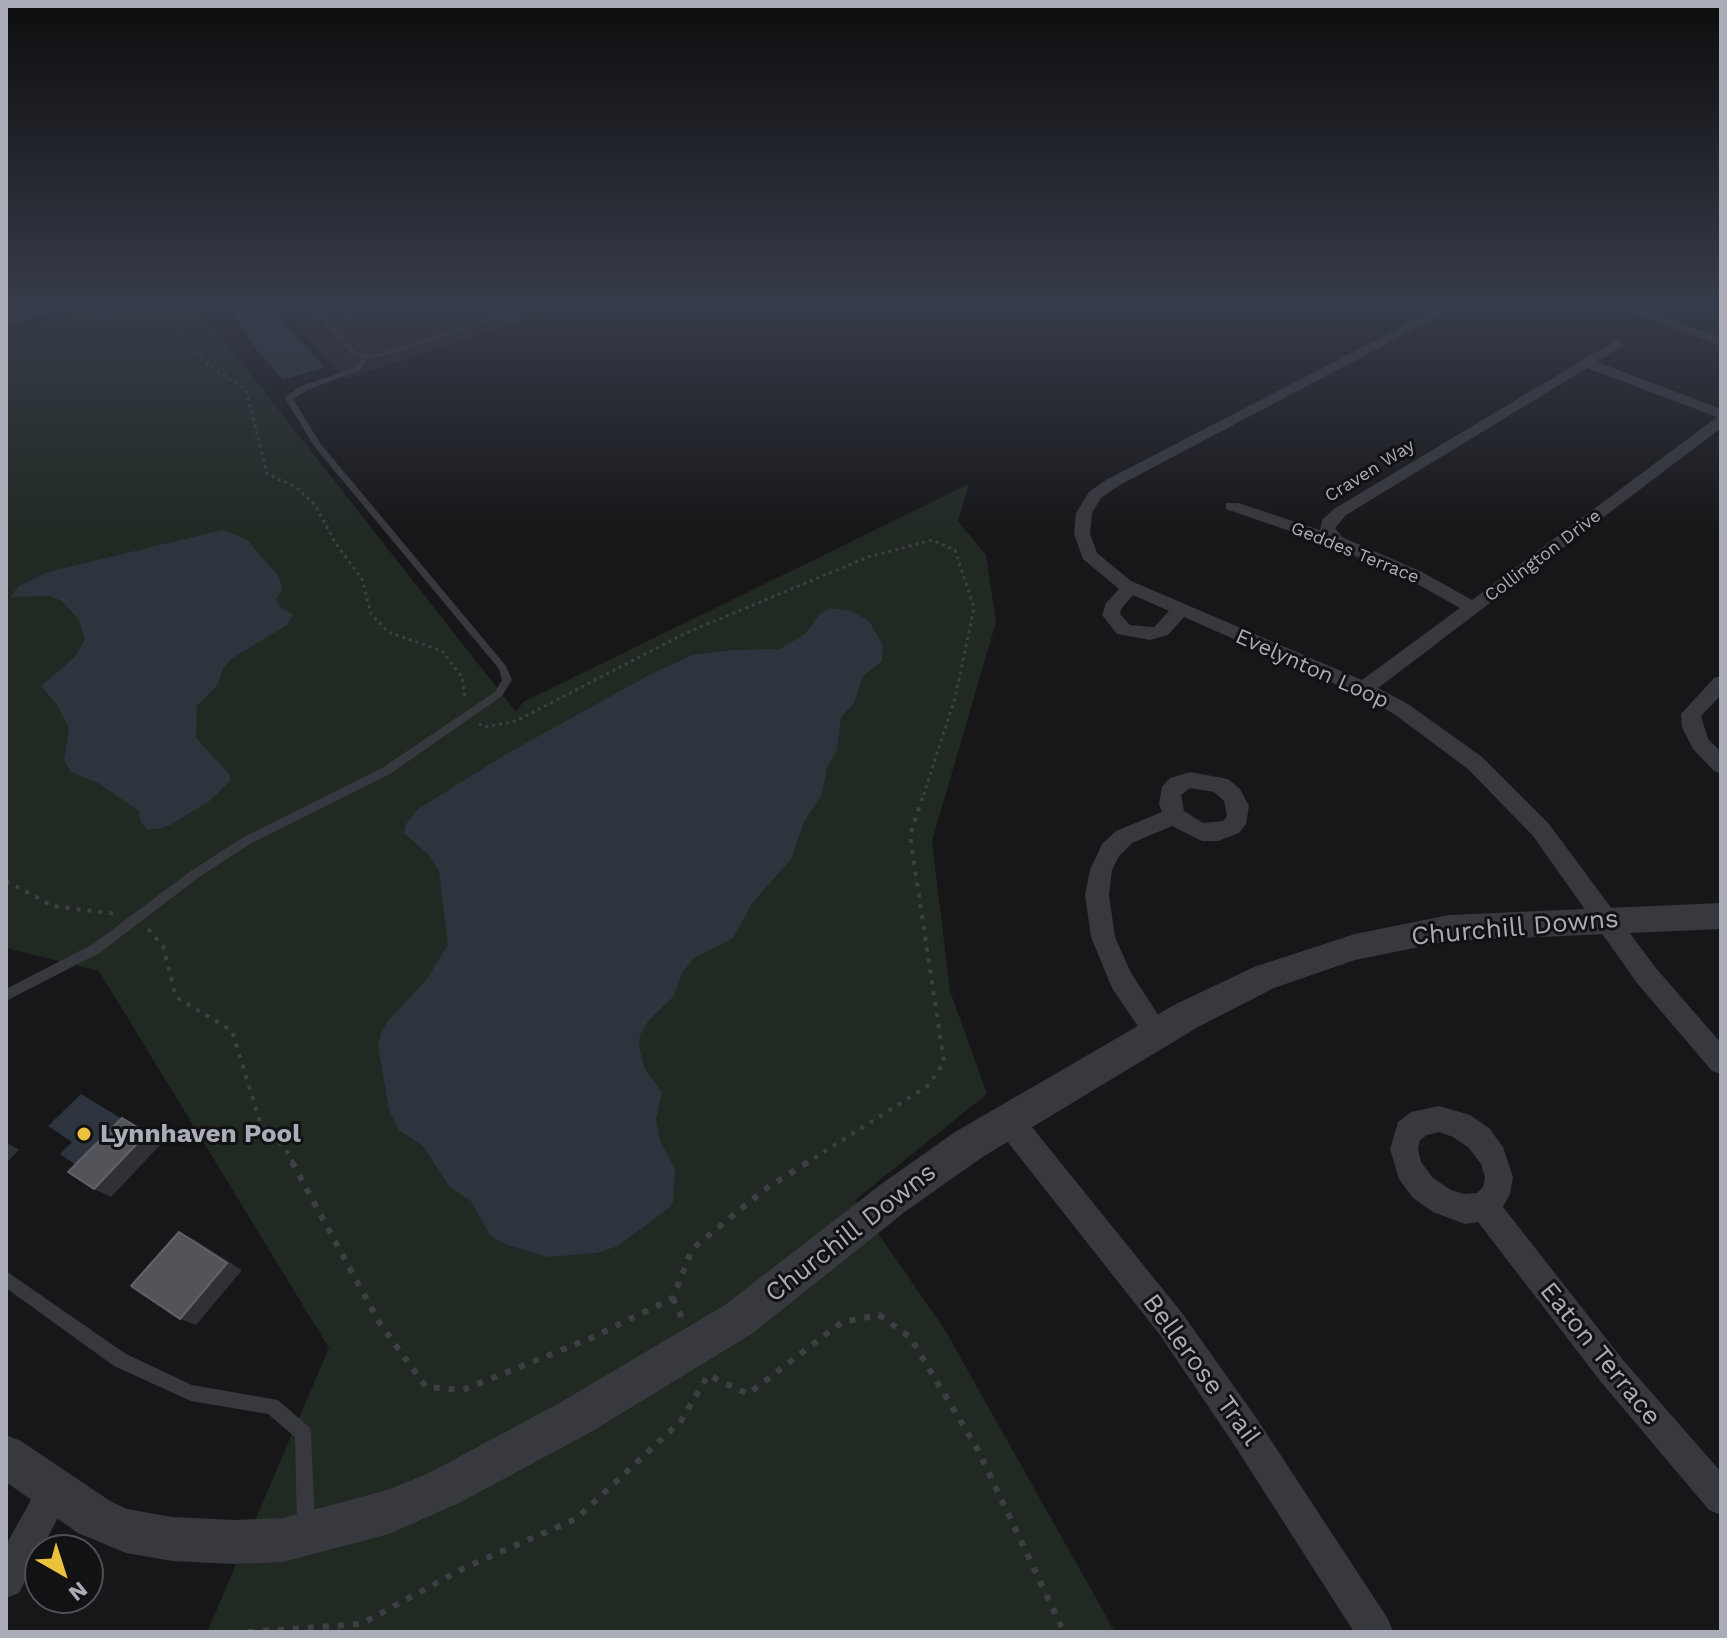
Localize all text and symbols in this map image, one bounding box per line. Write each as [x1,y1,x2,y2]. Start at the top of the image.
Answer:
street label: Craven Way [1321,435,1419,507]
street label: Collington Drive [1481,505,1605,607]
street label: Geddes Terrace [1288,517,1422,589]
street label: Evelynton Loop [1231,623,1393,715]
street label: Churchill Downs [1410,903,1620,953]
place label: Lynnhaven Pool [100,1118,301,1150]
marker: Lynnhaven Pool [75,1125,93,1143]
street label: Churchill Downs [759,1157,943,1309]
street label: Eaton Terrace [1533,1276,1667,1432]
street label: Bellerose Trail [1135,1288,1267,1452]
north arrow [24,1534,104,1614]
text: N [64,1577,92,1606]

